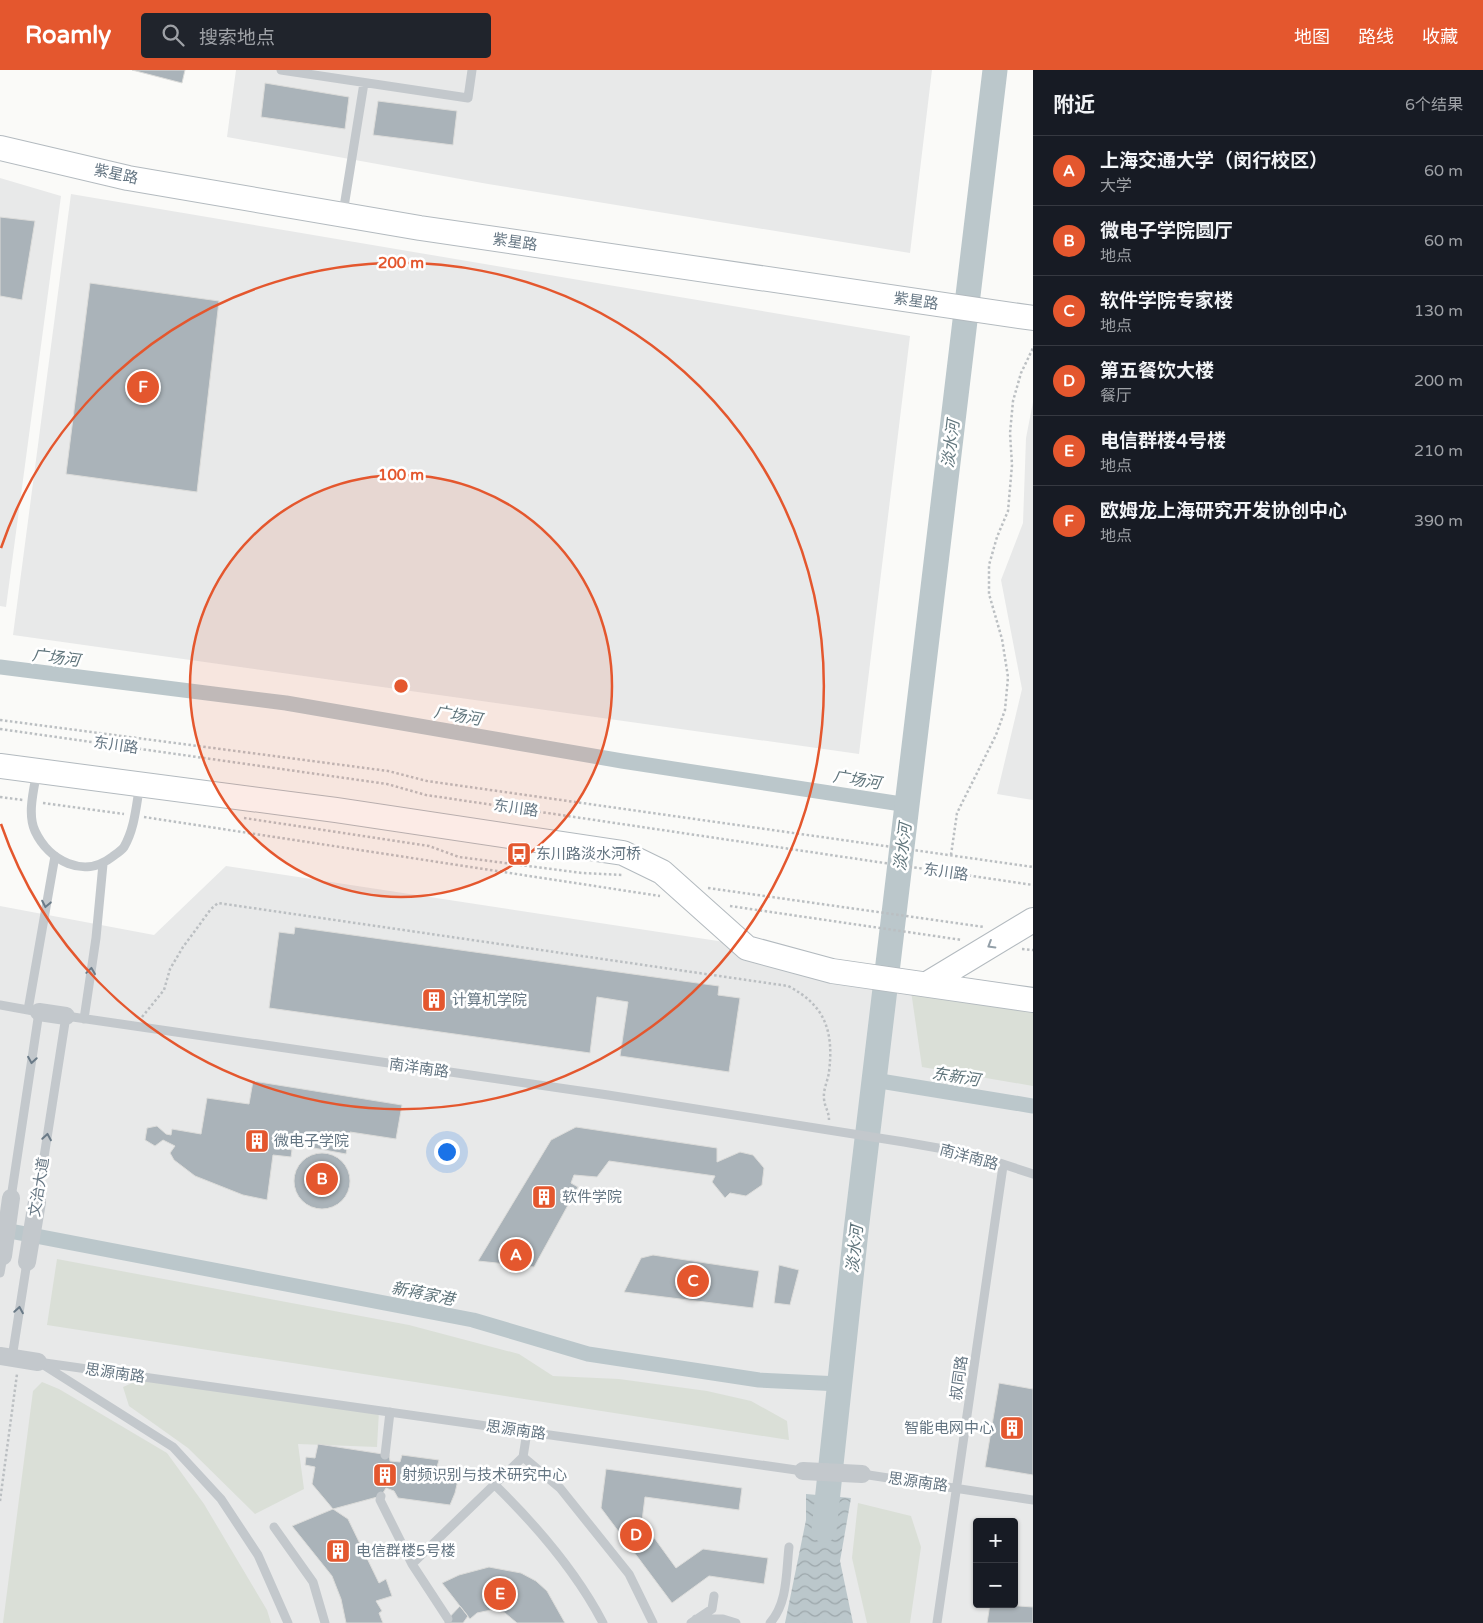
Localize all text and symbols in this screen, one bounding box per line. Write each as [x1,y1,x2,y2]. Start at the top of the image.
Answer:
search box [141,13,491,58]
text: Roamly [25,21,111,50]
icon: search [159,21,187,49]
text: 地图 [1294,26,1330,48]
text: 路线 [1358,26,1394,48]
text: 收藏 [1422,26,1458,48]
text: 搜索地点 [199,27,275,49]
text: 附近 [1053,93,1095,118]
text: 6个结果 [1405,95,1463,115]
text: 上海交通大学（闵行校区） [1100,150,1328,172]
street label: 紫星路 [92,161,140,187]
text: A [1063,161,1075,181]
text: 60 m [1424,161,1463,181]
text: 大学 [1100,176,1132,196]
text: 微电子学院圆厅 [1100,220,1233,242]
street label: 紫星路 [491,230,539,254]
text: B [1063,231,1075,251]
text: 60 m [1424,231,1463,251]
text: 地点 [1100,246,1132,266]
text: 200 m [378,254,424,272]
street label: 紫星路 [892,289,940,313]
text: 软件学院专家楼 [1100,290,1233,312]
text: C [1063,301,1075,321]
text: 130 m [1414,301,1463,321]
text: 地点 [1100,316,1132,336]
text: 第五餐饮大楼 [1100,360,1214,382]
pin: F [127,368,159,406]
text: D [1063,371,1075,391]
text: 200 m [1414,371,1463,391]
text: 餐厅 [1100,386,1132,406]
water label: 淡水河 [938,416,964,469]
text: 电信群楼4号楼 [1100,430,1226,452]
text: E [1064,441,1074,461]
text: 210 m [1414,441,1463,461]
text: 地点 [1100,456,1132,476]
text: 100 m [378,466,424,484]
text: 欧姆龙上海研究开发协创中心 [1100,500,1347,522]
text: F [1064,511,1074,531]
text: 390 m [1414,511,1463,531]
text: 地点 [1100,526,1132,546]
water label: 广场河 [31,645,84,671]
centre of rings [392,677,410,695]
water label: 广场河 [432,702,486,731]
street label: 东川路 [92,733,140,757]
water label: 广场河 [832,766,885,794]
street label: 东川路 [492,796,540,820]
water label: 淡水河 [890,819,916,872]
bus stop icon: 东川路淡水河桥 [506,841,532,867]
place label: 东川路淡水河桥 [536,845,641,863]
street label: 东川路 [922,860,970,884]
one-way arrow [41,900,51,909]
one-way arrow [988,939,997,949]
one-way arrow [85,966,96,974]
building icon: 计算机学院 [421,987,447,1013]
place label: 计算机学院 [452,991,527,1009]
street label: 南洋南路 [388,1055,450,1081]
one-way arrow [27,1057,38,1065]
water label: 东新河 [931,1063,984,1091]
building icon: 微电子学院 [244,1128,270,1154]
one-way arrow [41,1132,51,1141]
place label: 微电子学院 [274,1132,349,1150]
your location [434,1139,460,1165]
street label: 南洋南路 [938,1141,1000,1173]
street label: 文治大道 [25,1156,53,1218]
pin: B [306,1160,338,1198]
building icon: 软件学院 [531,1184,557,1210]
place label: 软件学院 [562,1188,622,1206]
water label: 淡水河 [843,1221,868,1274]
pin: A [500,1236,532,1274]
pin: C [677,1262,709,1300]
water label: 新蒋家港 [389,1278,458,1310]
one-way arrow [14,1306,24,1315]
street label: 叔同路 [947,1354,971,1402]
street label: 思源南路 [84,1360,146,1386]
building icon: 智能电网中心 [999,1415,1025,1441]
street label: 思源南路 [485,1417,547,1443]
place label: 智能电网中心 [904,1419,994,1437]
building icon: 射频识别与技术研究中心 [372,1462,398,1488]
place label: 射频识别与技术研究中心 [402,1466,567,1484]
street label: 思源南路 [887,1469,949,1495]
pin: D [620,1516,652,1554]
map controls [973,1518,1018,1608]
button: + [973,1518,1018,1563]
building icon: 电信群楼5号楼 [325,1538,351,1564]
place label: 电信群楼5号楼 [356,1542,455,1560]
button: − [973,1563,1018,1608]
pin: E [484,1575,516,1613]

